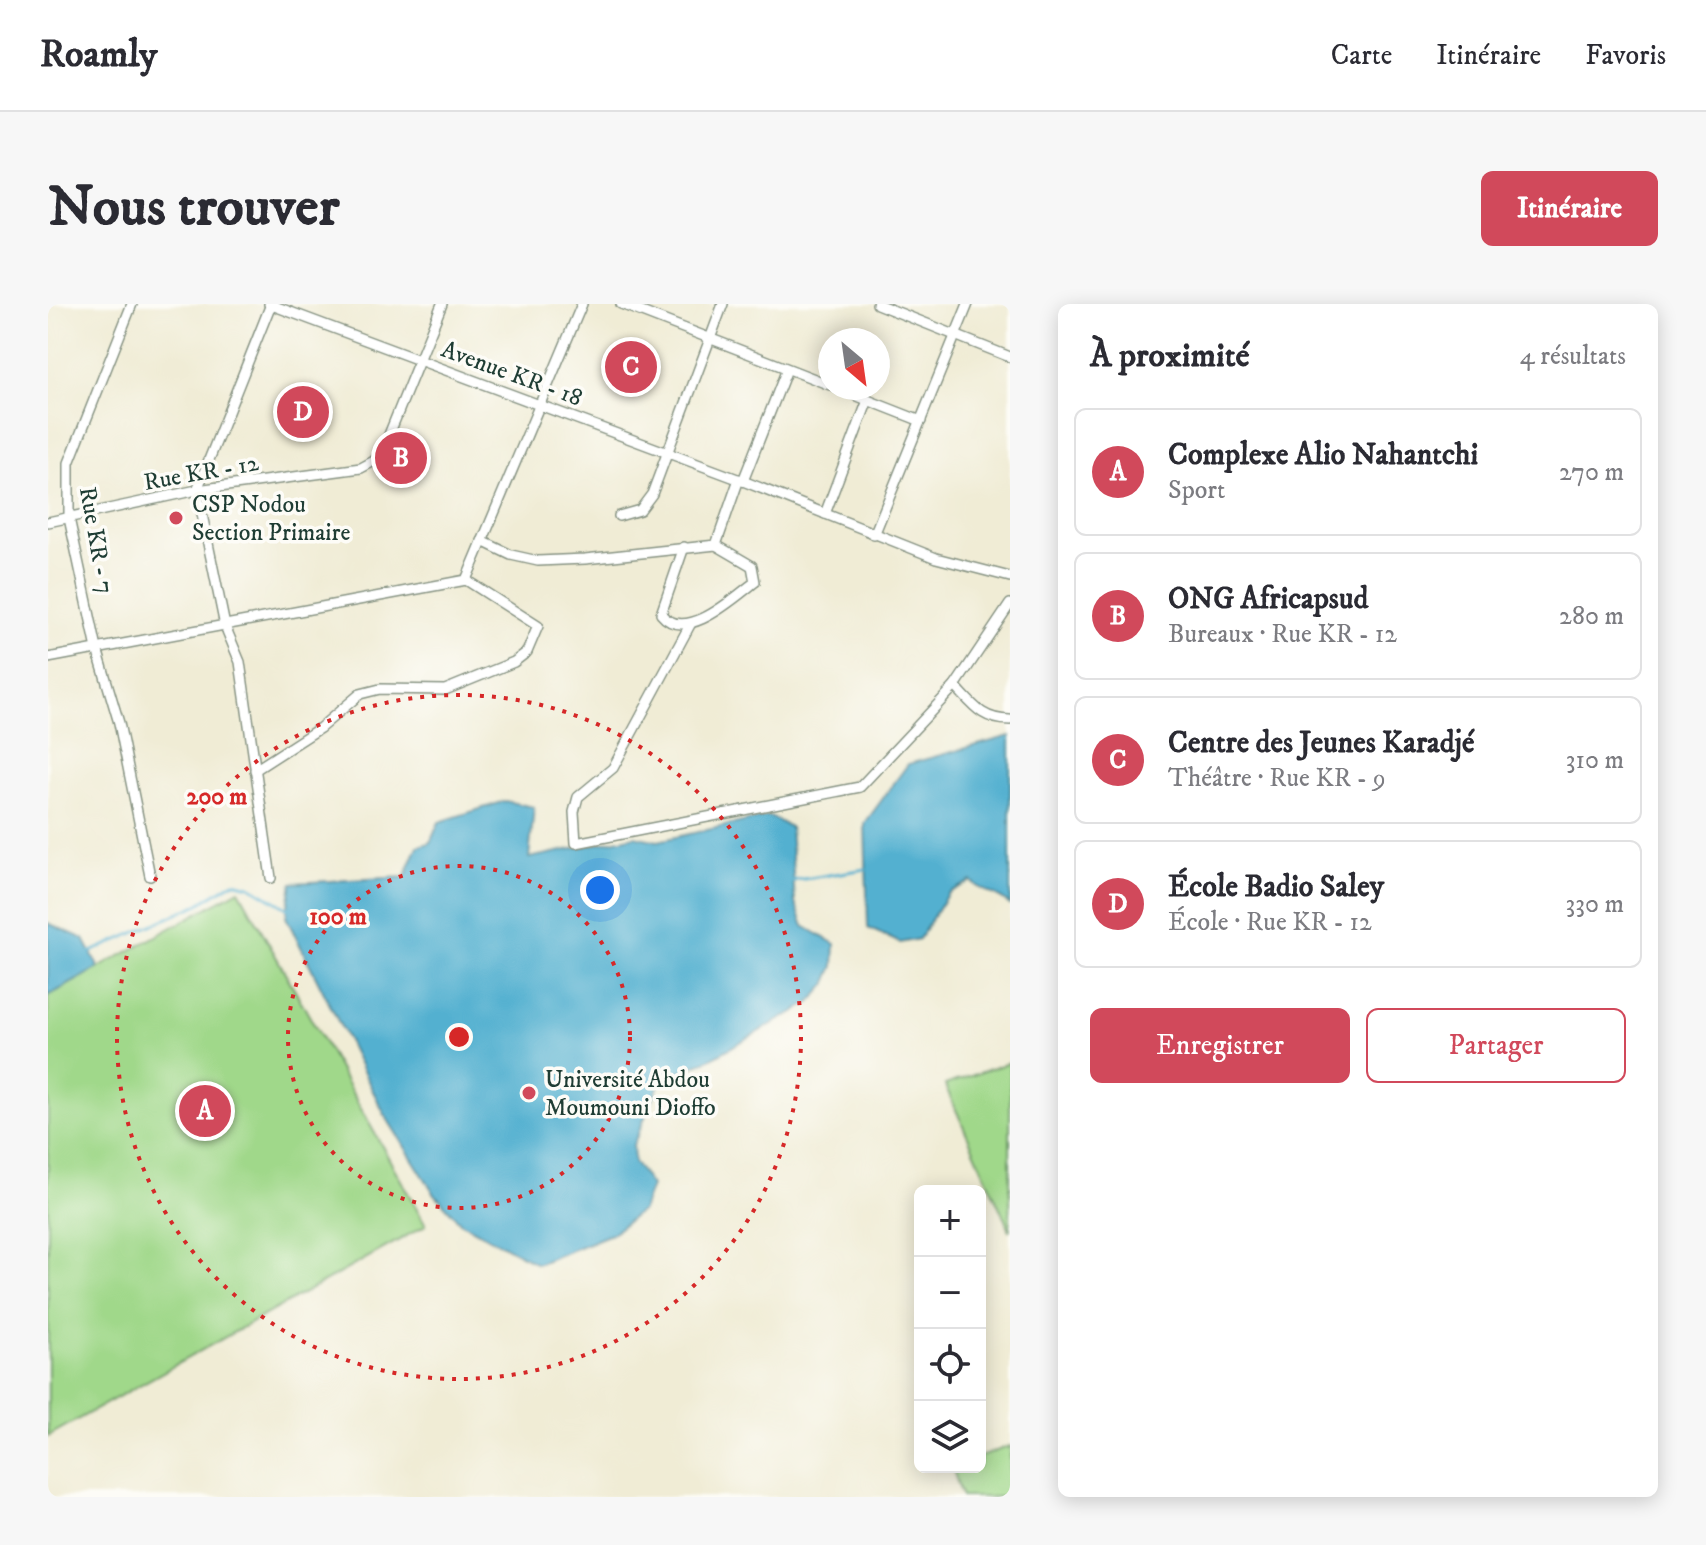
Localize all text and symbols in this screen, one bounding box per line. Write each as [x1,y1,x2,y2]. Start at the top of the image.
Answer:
text: Roamly [40,31,157,79]
text: Carte [1331,38,1392,73]
text: Itinéraire [1436,38,1541,73]
text: Favoris [1585,38,1666,73]
button: Itinéraire [1481,171,1658,246]
text: Nous trouver [48,173,339,243]
north arrow [818,328,890,400]
street label: Avenue KR - 18 [437,335,586,413]
text: À proximité [1090,335,1250,377]
pin: C [605,337,657,397]
text: 4 résultats [1520,340,1626,373]
pin: D [277,382,329,442]
pin: B [375,428,427,488]
text: Complexe Alio Nahantchi [1168,437,1478,474]
street label: Rue KR - 12 [141,448,261,498]
text: A [1110,456,1126,489]
text: 270 m [1559,456,1624,489]
text: Sport [1168,474,1225,507]
street label: Rue KR - 7 [72,484,120,596]
place label: CSP Nodou Section Primaire [192,490,350,548]
marker: CSP Nodou Section Primaire [167,509,185,527]
text: ONG Africapsud [1168,581,1368,618]
text: B [1110,600,1126,633]
text: 280 m [1559,600,1624,633]
text: Bureaux · Rue KR - 12 [1168,618,1397,651]
text: Centre des Jeunes Karadjé [1168,725,1474,762]
text: C [1109,744,1127,777]
text: 310 m [1566,744,1624,777]
text: Théâtre · Rue KR - 9 [1168,762,1386,795]
text: 200 m [187,782,247,812]
text: École Badio Saley [1168,869,1384,906]
your location [580,870,620,910]
text: D [1108,888,1128,921]
text: 330 m [1566,888,1624,921]
text: 100 m [309,902,367,932]
text: École · Rue KR - 12 [1168,906,1372,939]
button: Enregistrer [1090,1008,1350,1083]
button: Partager [1366,1008,1626,1083]
centre of rings [445,1023,473,1051]
place label: Université Abdou Moumouni Dioffo [545,1065,716,1123]
pin: A [179,1081,231,1141]
marker: Université Abdou Moumouni Dioffo [520,1084,538,1102]
map controls [914,1185,986,1473]
button: + [914,1185,986,1257]
button: − [914,1257,986,1329]
button: locate [914,1329,986,1401]
button: layers [914,1401,986,1473]

